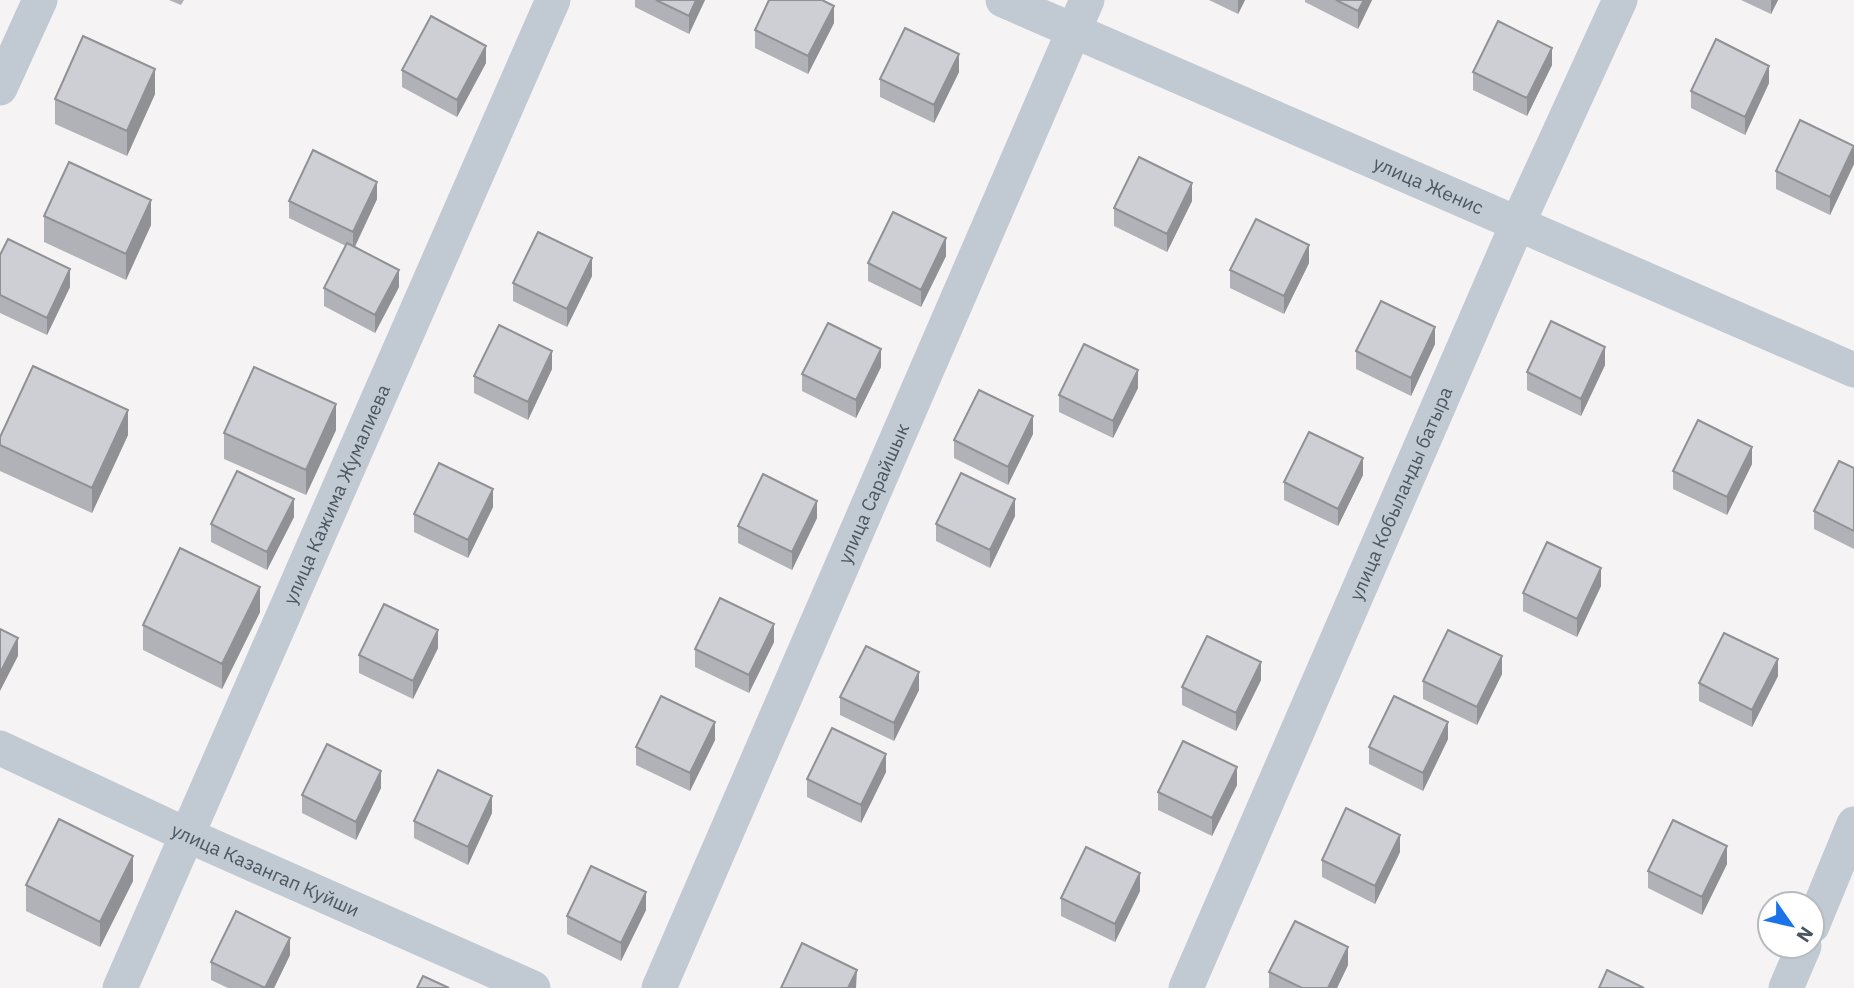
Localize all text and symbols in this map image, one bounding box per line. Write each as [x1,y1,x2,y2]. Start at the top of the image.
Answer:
street label: улица Женис [1370,151,1488,220]
street label: улица Кажима Жумалиева [278,381,395,608]
street label: улица Кобыланды батыра [1344,383,1457,604]
street label: улица Сарайшык [832,419,914,567]
street label: улица Казангап Куйши [168,817,363,922]
north arrow [1756,890,1826,960]
text: N [1791,922,1819,947]

